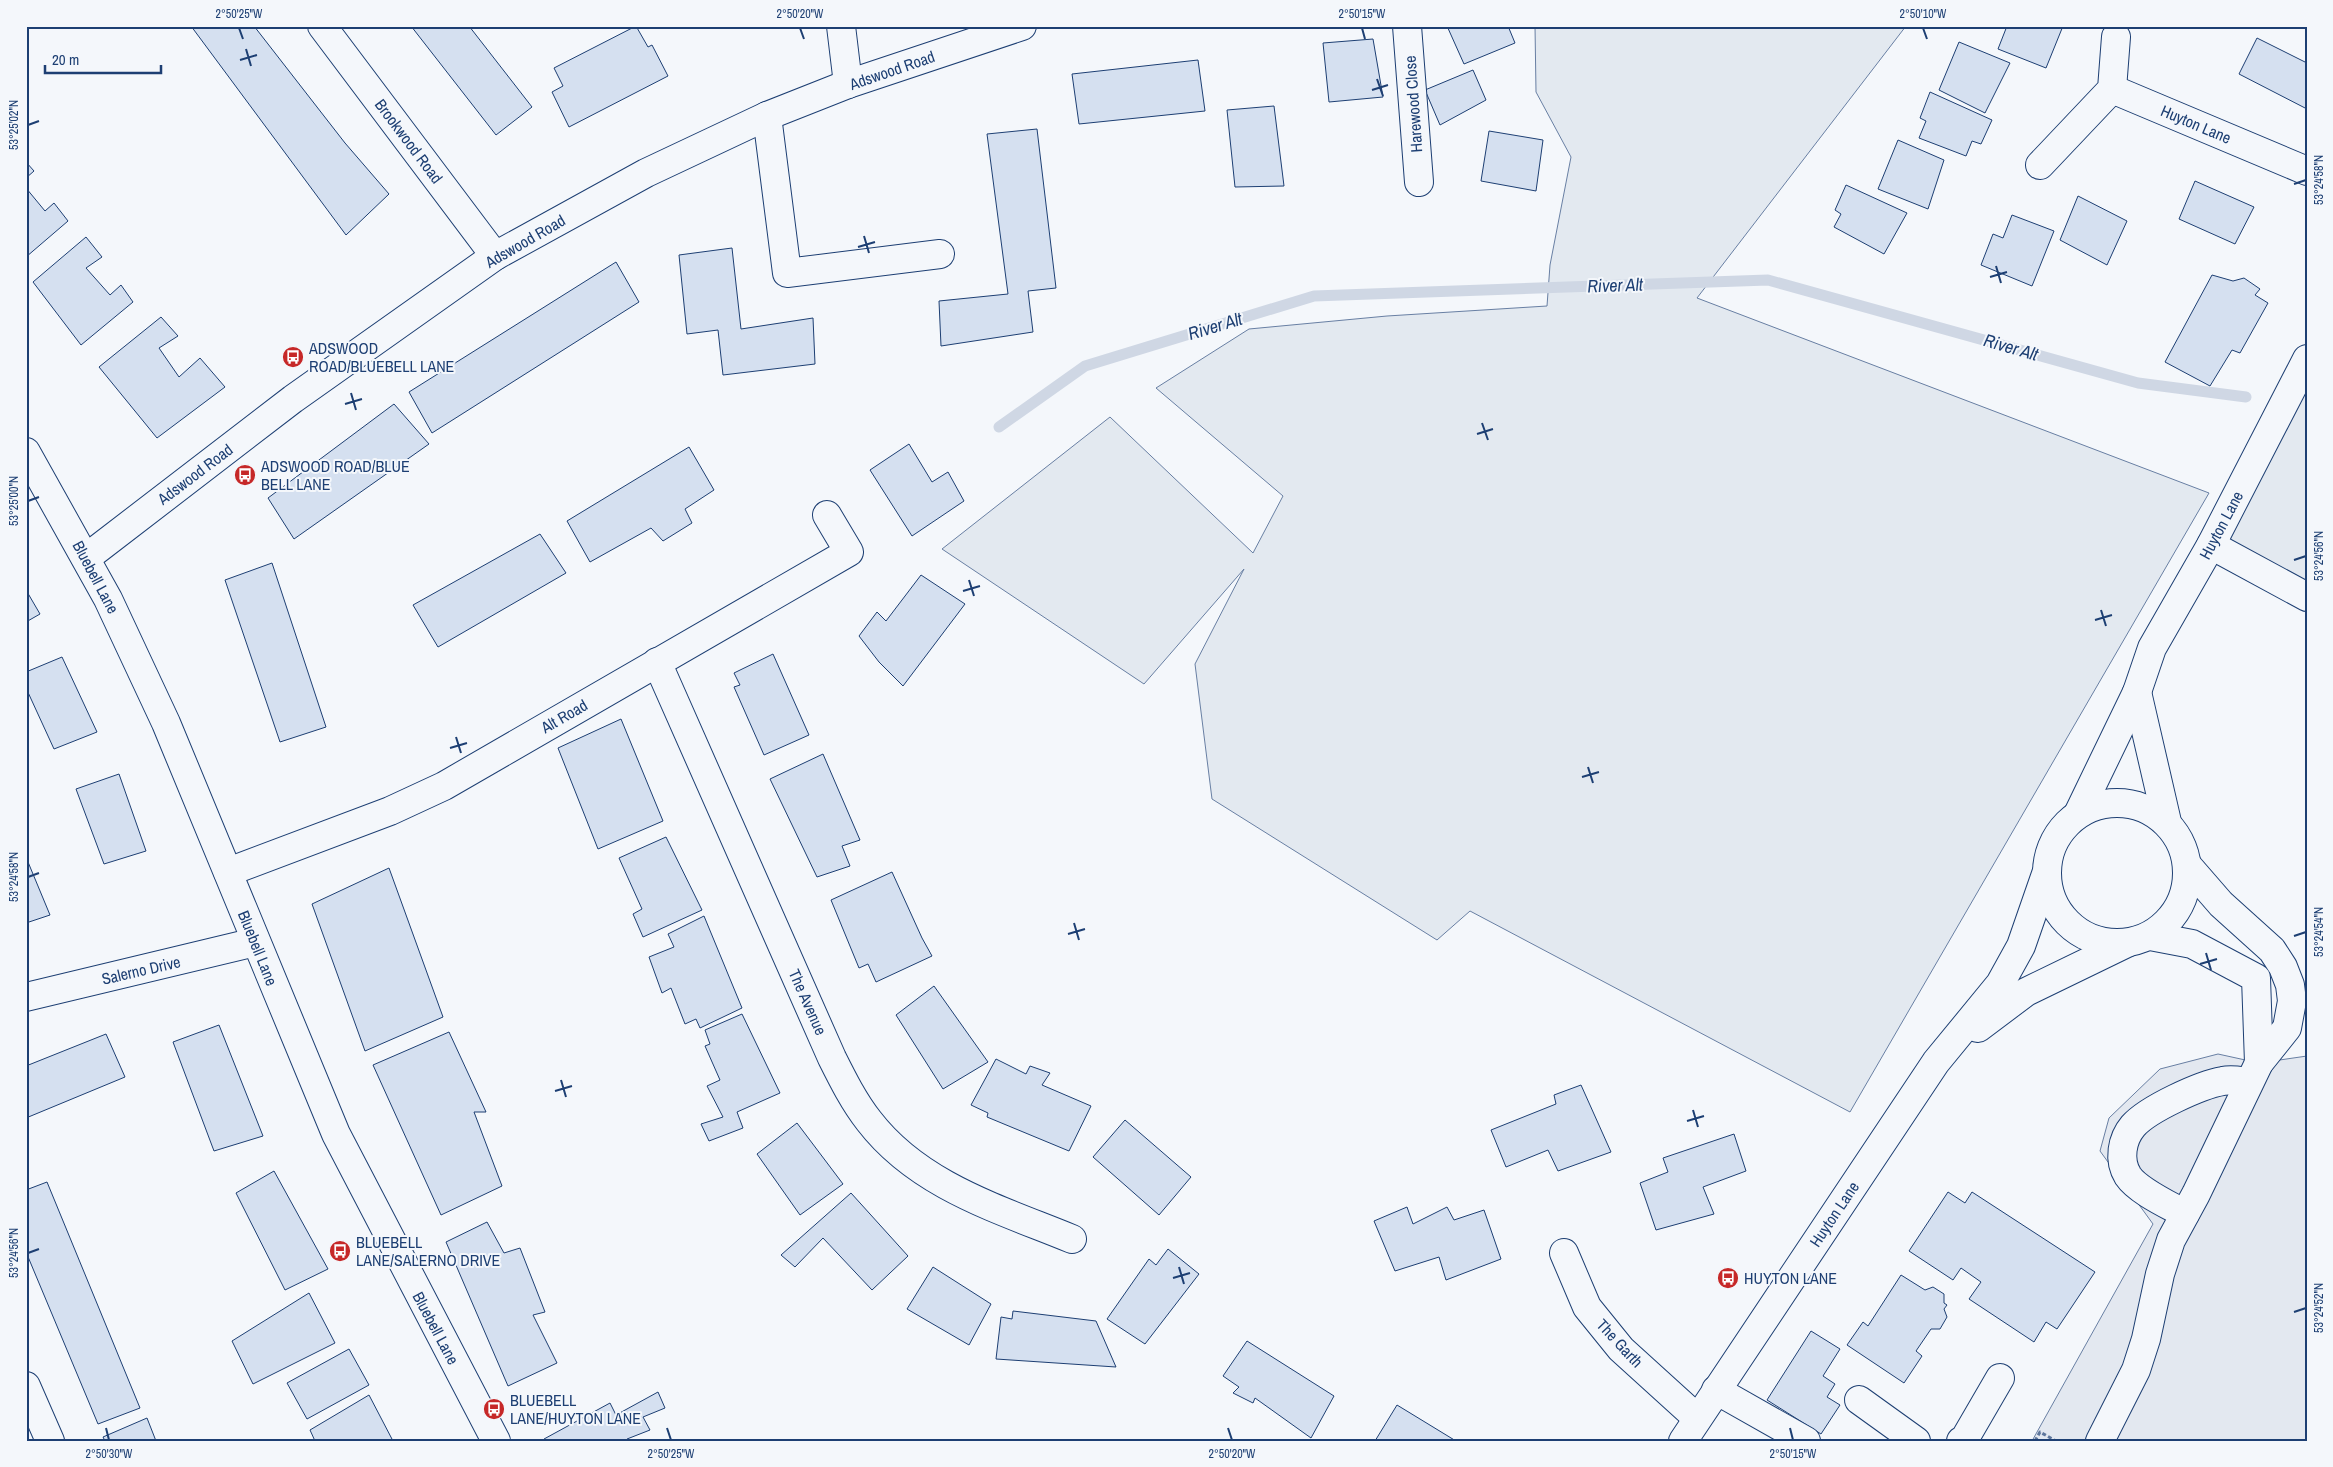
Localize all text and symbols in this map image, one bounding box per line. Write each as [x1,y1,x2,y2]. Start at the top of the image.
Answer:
text: 2°50'25"W [216,6,263,22]
text: 2°50'20"W [777,6,824,22]
text: 2°50'15"W [1339,6,1386,22]
text: 2°50'10"W [1900,6,1947,22]
scale bar [45,42,161,74]
street label: Adswood Road [845,45,938,95]
text: 20 m [52,49,79,70]
street label: Harewood Close [1399,55,1427,153]
street label: Brookwood Road [370,94,448,188]
street label: Huyton Lane [2157,99,2235,149]
text: 53°25'02"N [6,100,22,150]
text: 53°24'58"N [2311,155,2327,205]
street label: Adswood Road [480,209,569,273]
water label: River Alt [1587,272,1644,298]
water label: River Alt [1185,306,1246,346]
water label: River Alt [1981,327,2042,367]
place label: ADSWOOD ROAD/BLUEBELL LANE [308,337,454,377]
bus stop icon: ADSWOOD ROAD/BLUEBELL LANE [281,345,305,369]
street label: Adswood Road [152,438,237,510]
place label: ADSWOOD ROAD/BLUE BELL LANE [260,455,410,495]
bus stop icon: ADSWOOD ROAD/BLUE BELL LANE [233,463,257,487]
text: 53°25'00"N [6,476,22,526]
street label: Huyton Lane [2194,487,2248,563]
text: 53°24'56"N [2311,531,2327,581]
street label: Bluebell Lane [68,537,124,617]
street label: Alt Road [536,694,591,739]
text: 53°24'58"N [6,852,22,902]
street label: Bluebell Lane [233,907,283,989]
text: 53°24'54"N [2311,907,2327,957]
street label: Salerno Drive [99,950,183,990]
street label: The Avenue [784,966,832,1038]
street label: Huyton Lane [1804,1177,1864,1251]
text: 53°24'56"N [6,1228,22,1278]
place label: BLUEBELL LANE/SALERNO DRIVE [356,1231,500,1271]
bus stop icon: BLUEBELL LANE/SALERNO DRIVE [328,1239,352,1263]
bus stop icon: HUYTON LANE [1716,1266,1740,1290]
place label: HUYTON LANE [1744,1267,1837,1289]
text: 53°24'52"N [2311,1283,2327,1333]
street label: Bluebell Lane [408,1288,464,1368]
street label: The Garth [1592,1314,1648,1372]
place label: BLUEBELL LANE/HUYTON LANE [510,1389,641,1429]
bus stop icon: BLUEBELL LANE/HUYTON LANE [482,1397,506,1421]
text: 2°50'30"W [86,1446,133,1462]
text: 2°50'25"W [648,1446,695,1462]
text: 2°50'20"W [1209,1446,1256,1462]
text: 2°50'15"W [1770,1446,1817,1462]

